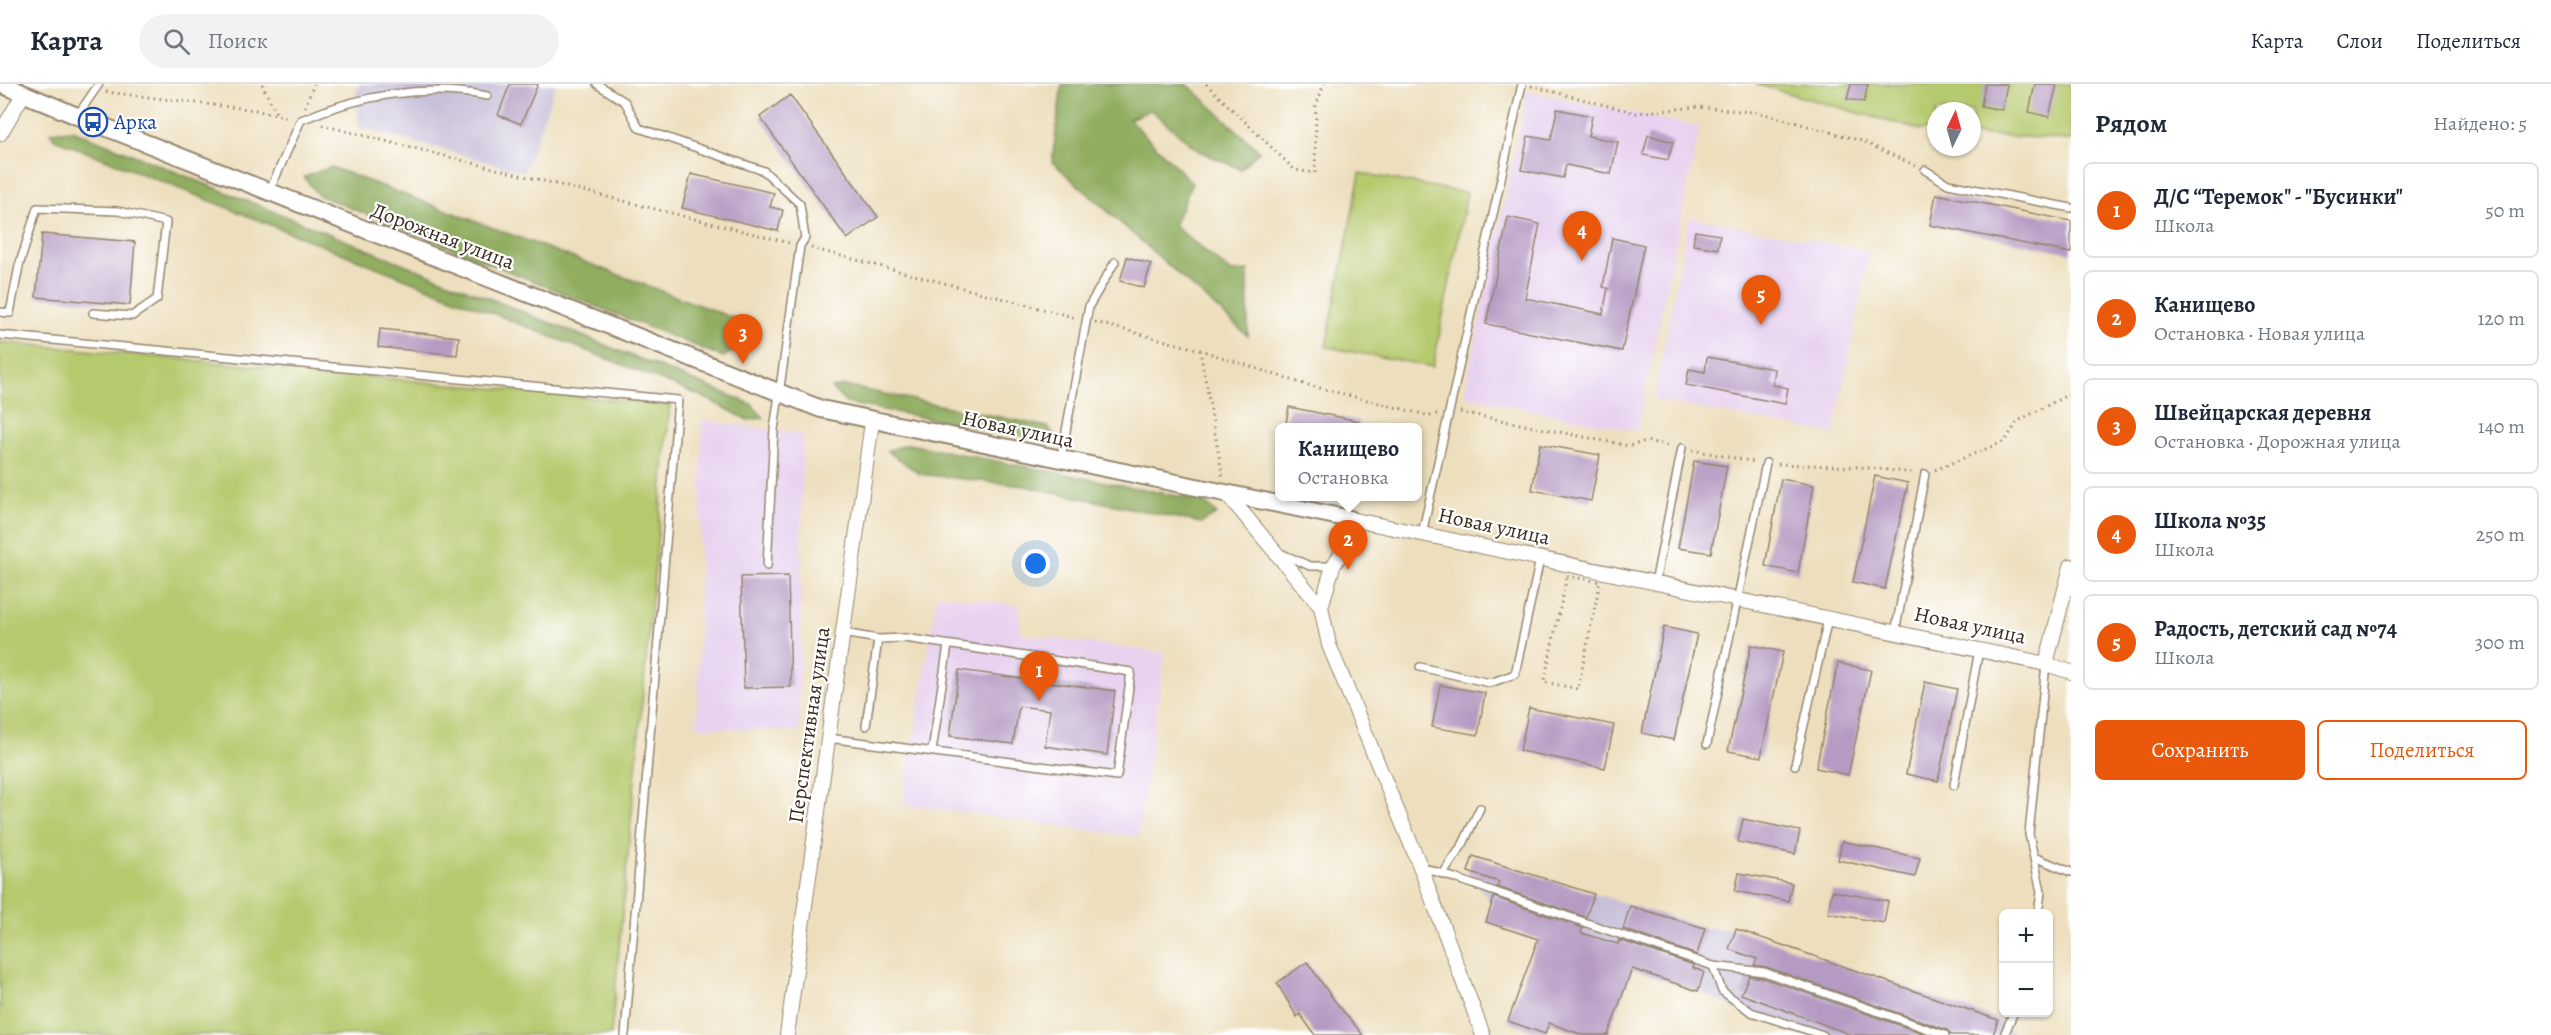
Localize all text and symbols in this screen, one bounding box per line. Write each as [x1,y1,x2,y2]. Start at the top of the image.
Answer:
search box [139,14,559,68]
text: Карта [30,22,103,60]
icon: search [160,25,193,58]
text: Поиск [208,26,268,56]
text: Карта [2250,27,2303,55]
text: Слои [2336,27,2383,55]
text: Поделиться [2416,27,2521,55]
north arrow [1927,102,1981,156]
bus stop icon: Арка [77,106,109,138]
text: Рядом [2095,106,2167,141]
place label: Арка [113,108,157,136]
text: Найдено: 5 [2433,110,2527,137]
text: Д/С “Теремок" - "Бусинки" [2154,182,2403,212]
street label: Дорожная улица [368,196,519,276]
text: 1 [2113,197,2120,224]
text: 50 m [2485,197,2525,224]
pin: 4 [1562,212,1602,261]
text: Школа [2154,212,2214,239]
pin: 5 [1742,276,1780,325]
text: Канищево [2154,290,2255,320]
text: 2 [2112,305,2121,332]
text: 120 m [2477,305,2525,332]
pin: 3 [724,314,762,364]
text: Остановка · Новая улица [2154,320,2365,347]
text: Швейцарская деревня [2154,398,2371,428]
street label: Новая улица [960,403,1077,455]
text: 3 [2112,413,2121,440]
text: 140 m [2478,413,2525,440]
popup [1275,423,1422,501]
text: Остановка · Дорожная улица [2154,428,2401,455]
text: Канищево [1298,434,1399,464]
text: Остановка [1298,464,1389,491]
street label: Новая улица [1436,500,1553,552]
text: Школа №35 [2154,506,2266,536]
pin: 2 [1328,520,1368,570]
text: 4 [2112,521,2121,548]
text: 250 m [2476,521,2525,548]
text: Школа [2154,536,2214,563]
your location [1021,549,1050,578]
street label: Новая улица [1912,599,2029,651]
text: Радость, детский сад №74 [2154,614,2397,644]
street label: Перспективная улица [781,625,837,825]
text: 5 [2112,629,2121,656]
text: 300 m [2475,629,2525,656]
text: Школа [2154,644,2214,671]
pin: 1 [1020,652,1058,701]
button: Сохранить [2095,720,2305,780]
button: Поделиться [2317,720,2527,780]
map controls [1999,909,2053,1017]
button: + [1999,909,2053,963]
button: − [1999,963,2053,1017]

